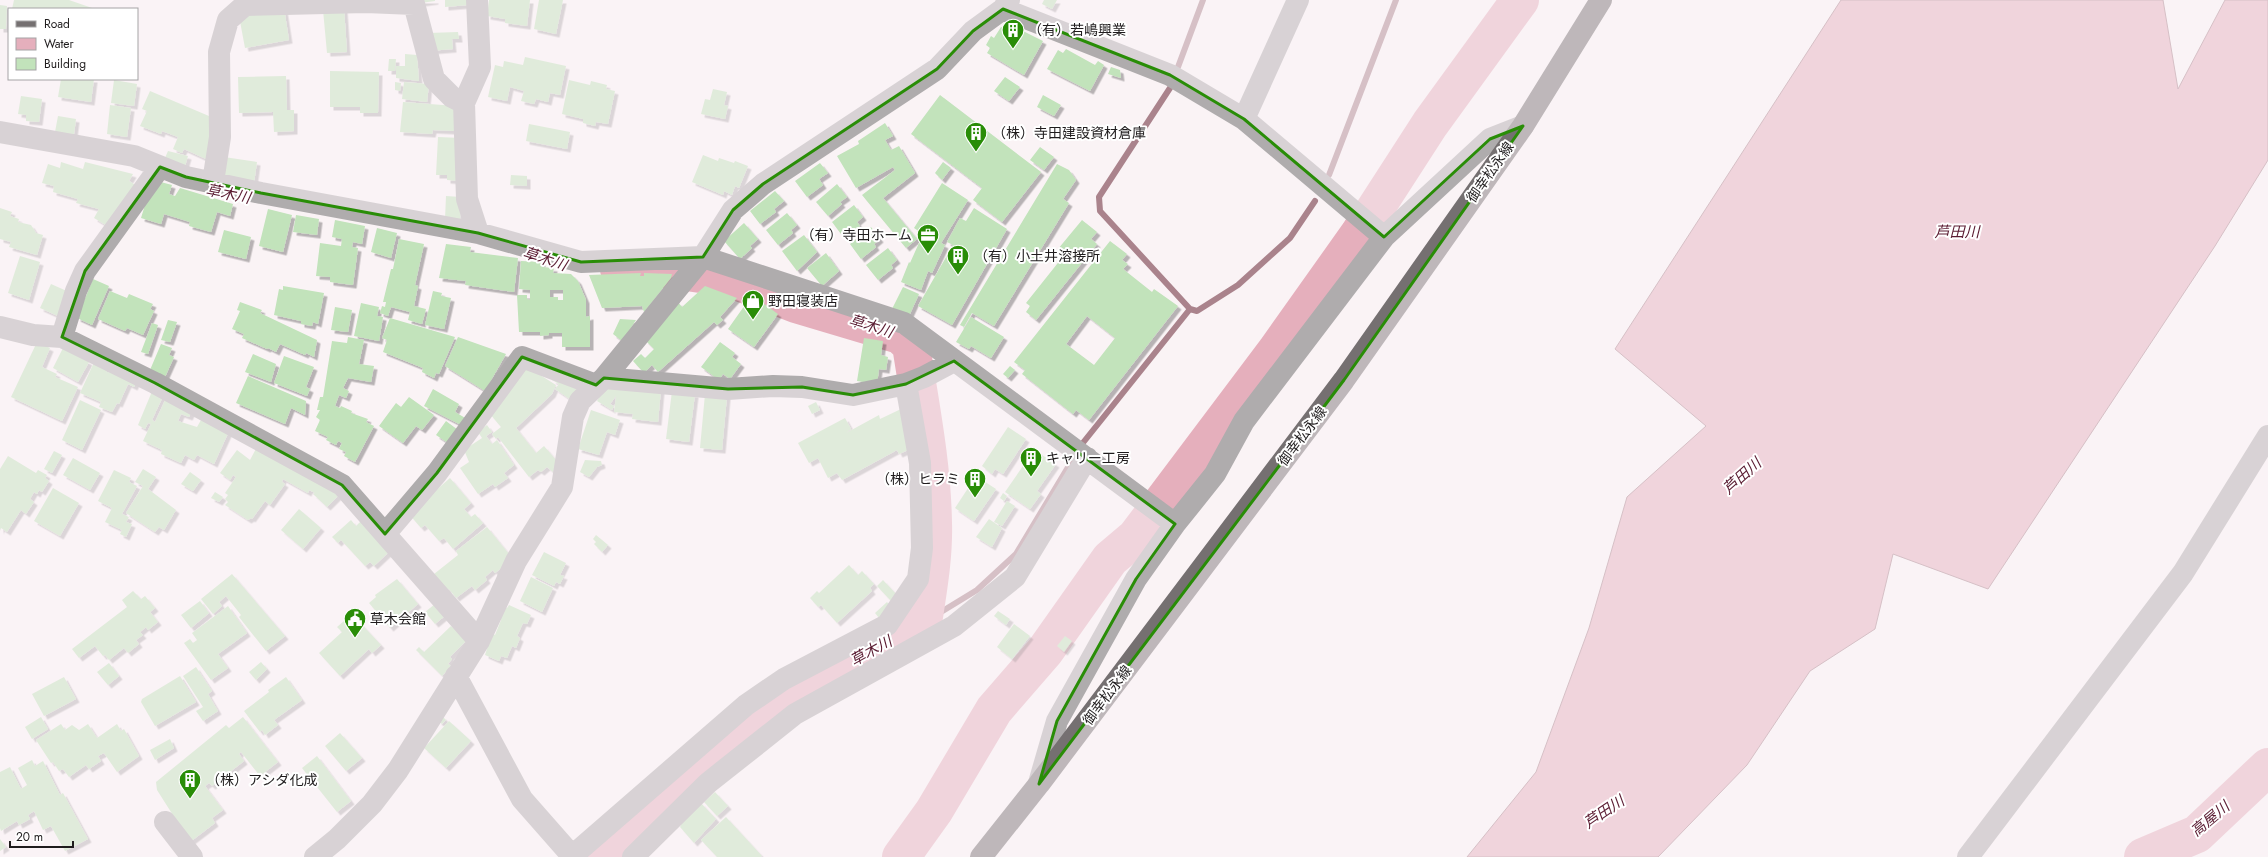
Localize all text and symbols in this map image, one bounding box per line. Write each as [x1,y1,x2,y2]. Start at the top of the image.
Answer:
legend [8,8,138,80]
text: Road [44,15,70,33]
building icon: （有）若嶋興業 [1000,17,1026,50]
place label: （有）若嶋興業 [1028,20,1126,40]
text: Water [44,35,75,53]
text: Building [44,55,86,73]
building icon: （株）寺田建設資材倉庫 [963,120,989,153]
place label: （株）寺田建設資材倉庫 [992,123,1146,143]
street label: 御幸松永線 [1462,138,1518,206]
water label: 草木川 [204,179,254,209]
water label: 芦田川 [1934,221,1981,243]
office icon: （有）寺田ホーム [915,222,941,255]
place label: （有）寺田ホーム [800,225,912,245]
water label: 草木川 [520,242,572,277]
building icon: （有）小土井溶接所 [945,243,971,276]
place label: （有）小土井溶接所 [974,246,1100,266]
shop icon: 野田寝装店 [740,288,766,321]
place label: 野田寝装店 [768,291,838,311]
water label: 草木川 [846,309,898,344]
street label: 御幸松永線 [1273,402,1331,470]
building icon: キャリー工房 [1018,445,1044,478]
place label: キャリー工房 [1046,448,1130,468]
water label: 芦田川 [1718,451,1768,499]
building icon: （株）ヒラミ [962,466,988,499]
place label: （株）ヒラミ [876,469,960,489]
public building icon: 草木会館 [342,606,368,639]
place label: 草木会館 [370,609,426,629]
water label: 草木川 [846,630,898,672]
street label: 御幸松永線 [1078,661,1136,729]
building icon: （株）アシダ化成 [177,767,203,800]
place label: （株）アシダ化成 [206,770,317,790]
water label: 芦田川 [1579,789,1630,834]
water label: 高屋川 [2186,795,2236,842]
scale bar [10,823,73,849]
text: 20 m [16,828,43,846]

